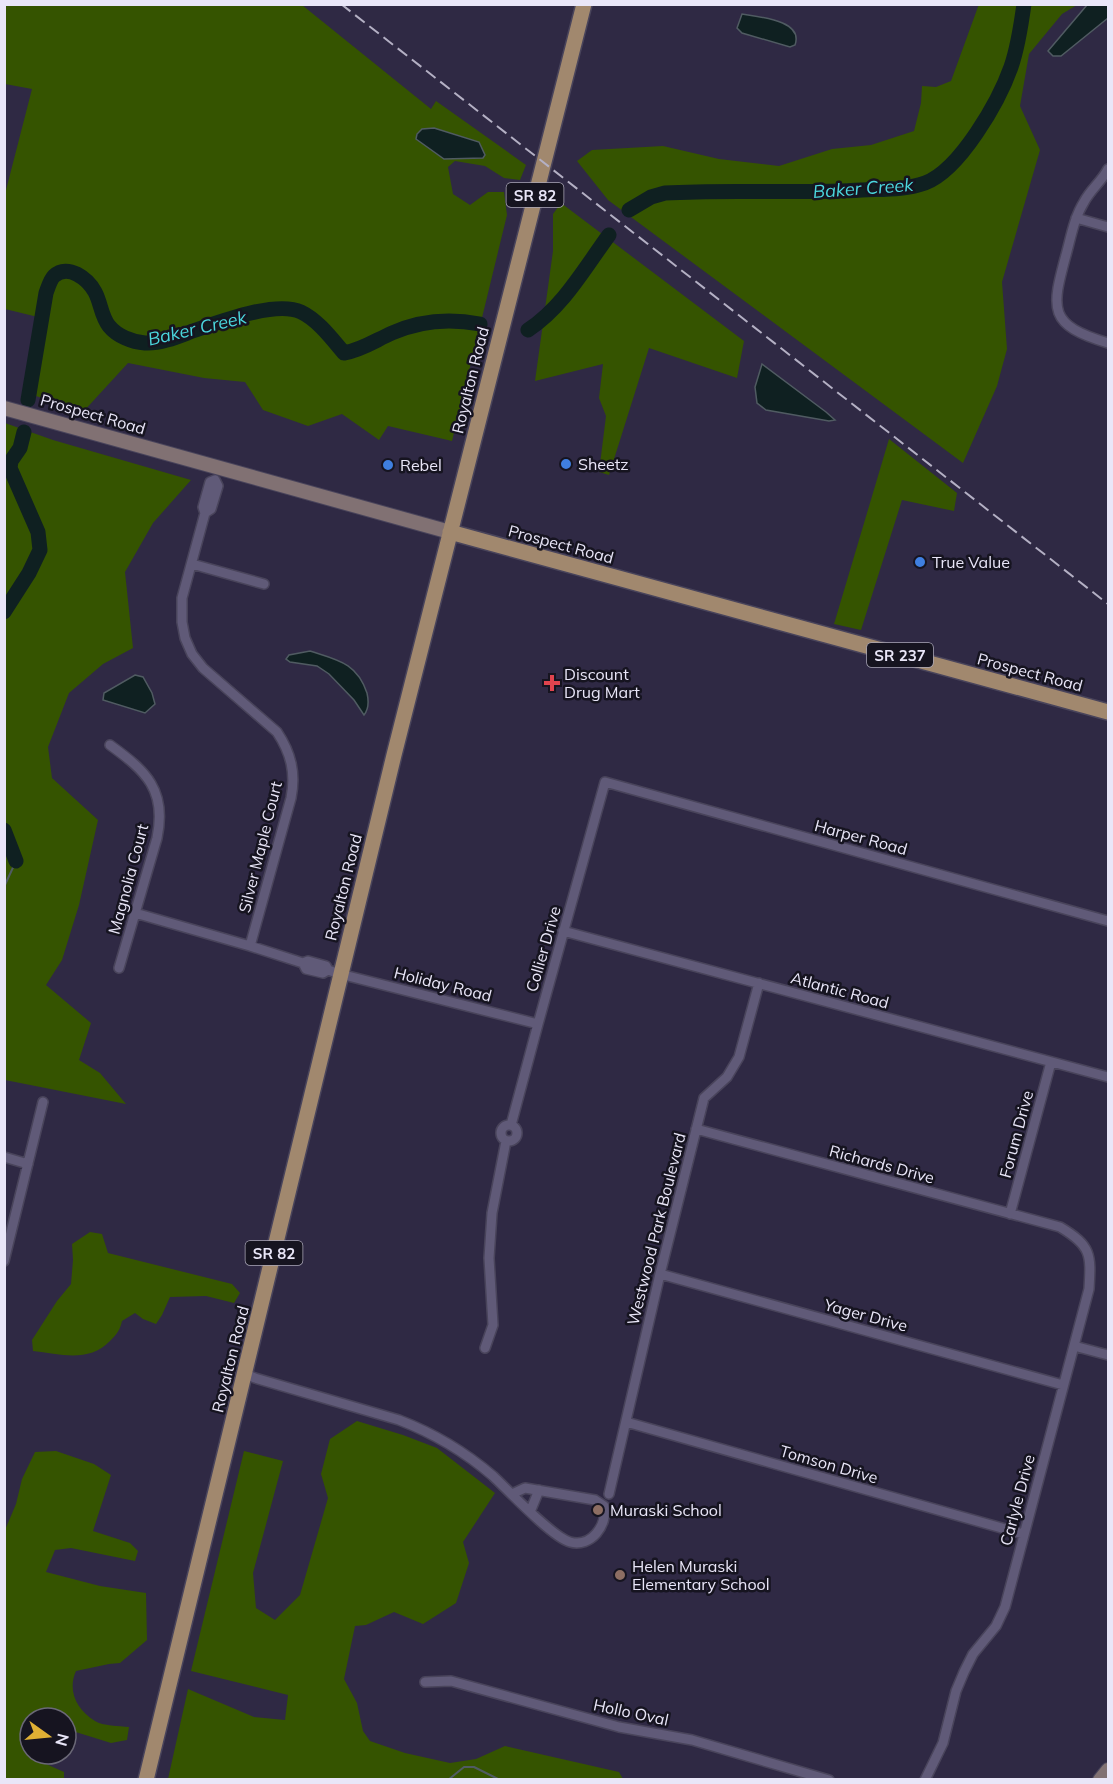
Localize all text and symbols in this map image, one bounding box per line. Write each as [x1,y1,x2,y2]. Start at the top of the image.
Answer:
water label: Baker Creek [812,173,915,203]
road number: SR 82 [506,183,564,207]
water label: Baker Creek [145,305,249,351]
street label: Royalton Road [447,325,493,435]
street label: Prospect Road [38,389,148,439]
place label: Sheetz [578,454,629,474]
place label: Rebel [400,455,442,475]
marker: Sheetz [559,457,573,471]
marker: Rebel [381,458,395,472]
street label: Prospect Road [506,520,616,568]
place label: True Value [932,552,1010,572]
marker: True Value [913,555,927,569]
road number: SR 237 [867,643,933,667]
street label: Prospect Road [975,648,1085,696]
place label: Discount Drug Mart [564,664,640,702]
marker: Discount Drug Mart [545,676,559,690]
street label: Silver Maple Court [234,779,286,915]
street label: Harper Road [812,815,910,859]
street label: Magnolia Court [104,821,152,936]
street label: Royalton Road [320,832,366,942]
street label: Collier Drive [521,904,565,994]
street label: Holiday Road [392,962,494,1006]
street label: Atlantic Road [789,967,891,1013]
street label: Forum Drive [995,1088,1037,1180]
street label: Westwood Park Boulevard [622,1131,690,1327]
street label: Richards Drive [827,1140,937,1188]
road number: SR 82 [246,1241,302,1265]
street label: Yager Drive [821,1294,910,1336]
street label: Royalton Road [207,1304,253,1414]
street label: Tomson Drive [778,1440,880,1488]
street label: Carlyle Drive [995,1452,1039,1548]
place label: Muraski School [610,1500,722,1520]
marker: Muraski School [591,1503,605,1517]
place label: Helen Muraski Elementary School [632,1556,770,1594]
marker: Helen Muraski Elementary School [613,1568,627,1582]
street label: Hollo Oval [592,1694,670,1730]
north arrow [18,1706,78,1766]
text: N [51,1731,74,1748]

